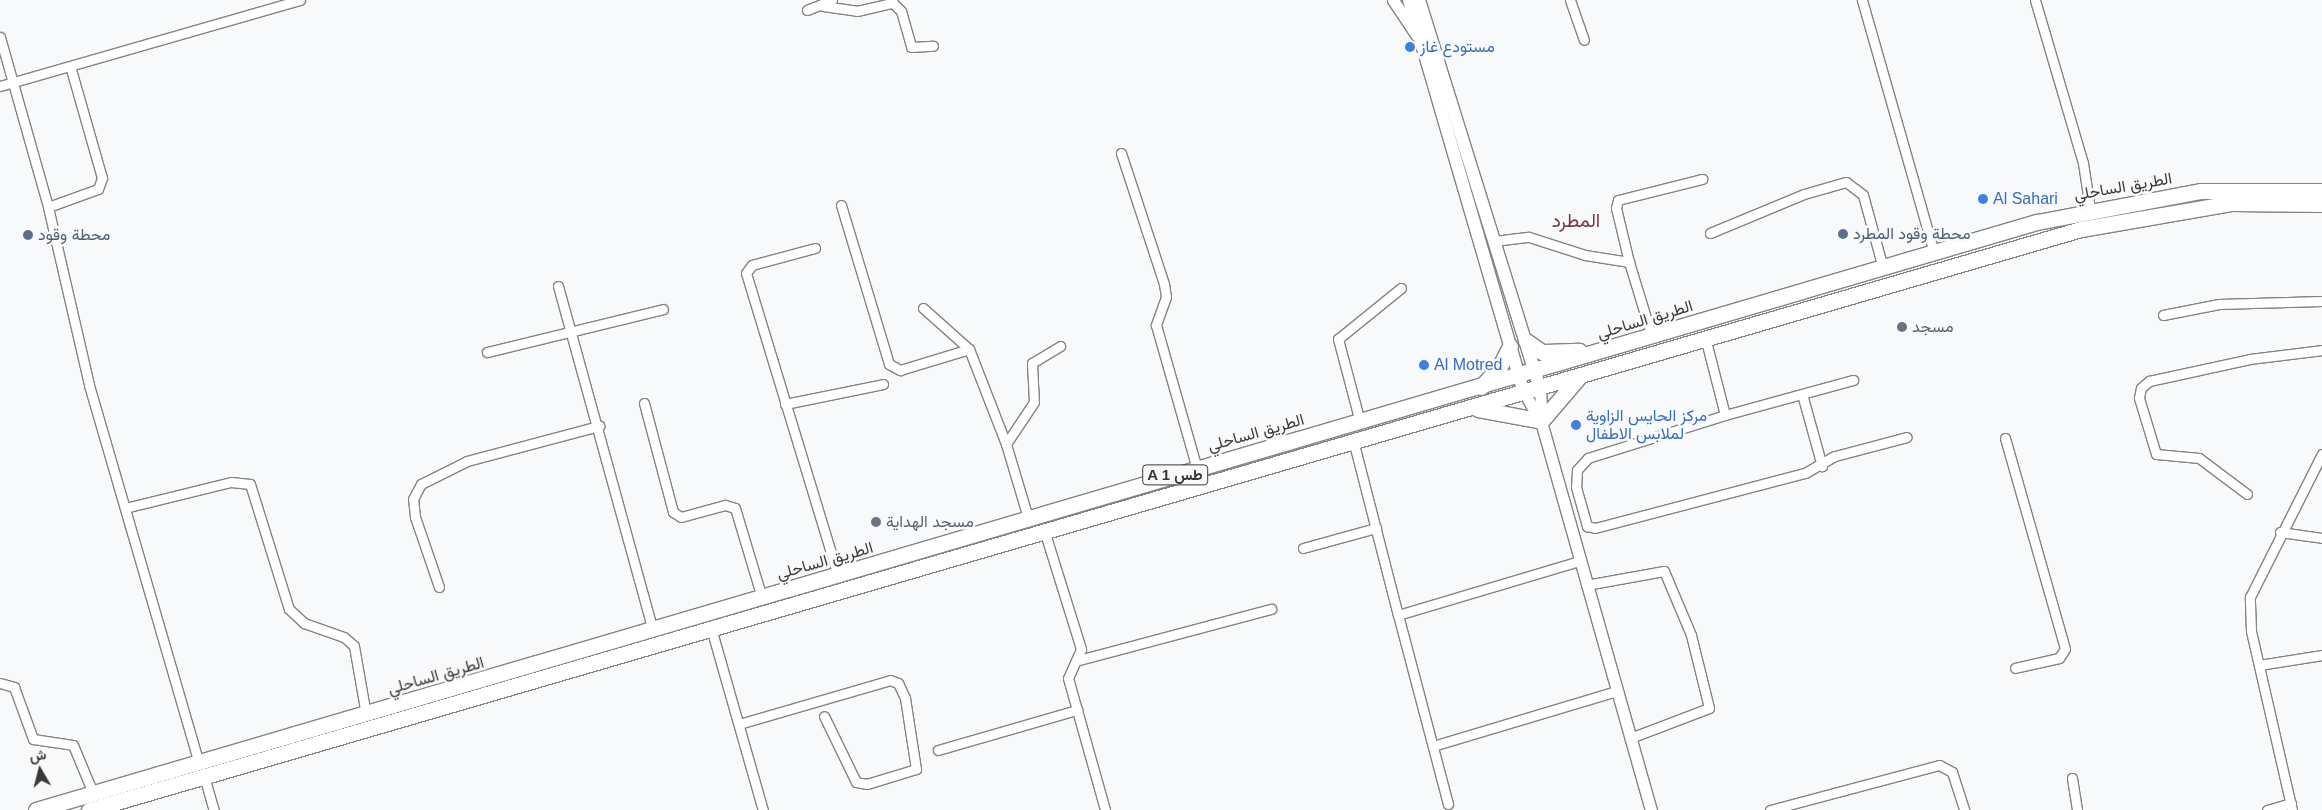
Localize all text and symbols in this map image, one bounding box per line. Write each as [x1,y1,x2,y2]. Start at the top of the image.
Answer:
place label: مستودع غاز [1420,37,1495,57]
marker: مستودع غاز [1404,41,1416,53]
street label: الطريق الساحلي [2072,169,2174,205]
place label: Al Sahari [1993,189,2058,209]
marker: Al Sahari [1977,193,1989,205]
district label: المطرد [1552,210,1600,232]
place label: محطة وقود المطرد [1853,224,1970,244]
place label: محطة وقود [38,225,110,245]
marker: محطة وقود المطرد [1837,228,1849,240]
marker: محطة وقود [22,229,34,241]
street label: الطريق الساحلي [1595,296,1695,344]
place label: مسجد [1912,317,1953,337]
marker: مسجد [1896,321,1908,333]
place label: Al Motred [1434,355,1502,375]
marker: Al Motred [1418,359,1430,371]
place label: مركز الحايس الزاوية لملابس الاطفال [1586,406,1707,444]
street label: الطريق الساحلي [1206,410,1306,456]
marker: مركز الحايس الزاوية لملابس الاطفال [1570,419,1582,431]
road number: A 1 طس [1141,462,1209,488]
place label: مسجد الهداية [886,512,974,532]
marker: مسجد الهداية [870,516,882,528]
street label: الطريق الساحلي [775,538,875,584]
street label: الطريق الساحلي [386,653,486,699]
north arrow [15,745,65,795]
text: ش [28,746,47,764]

